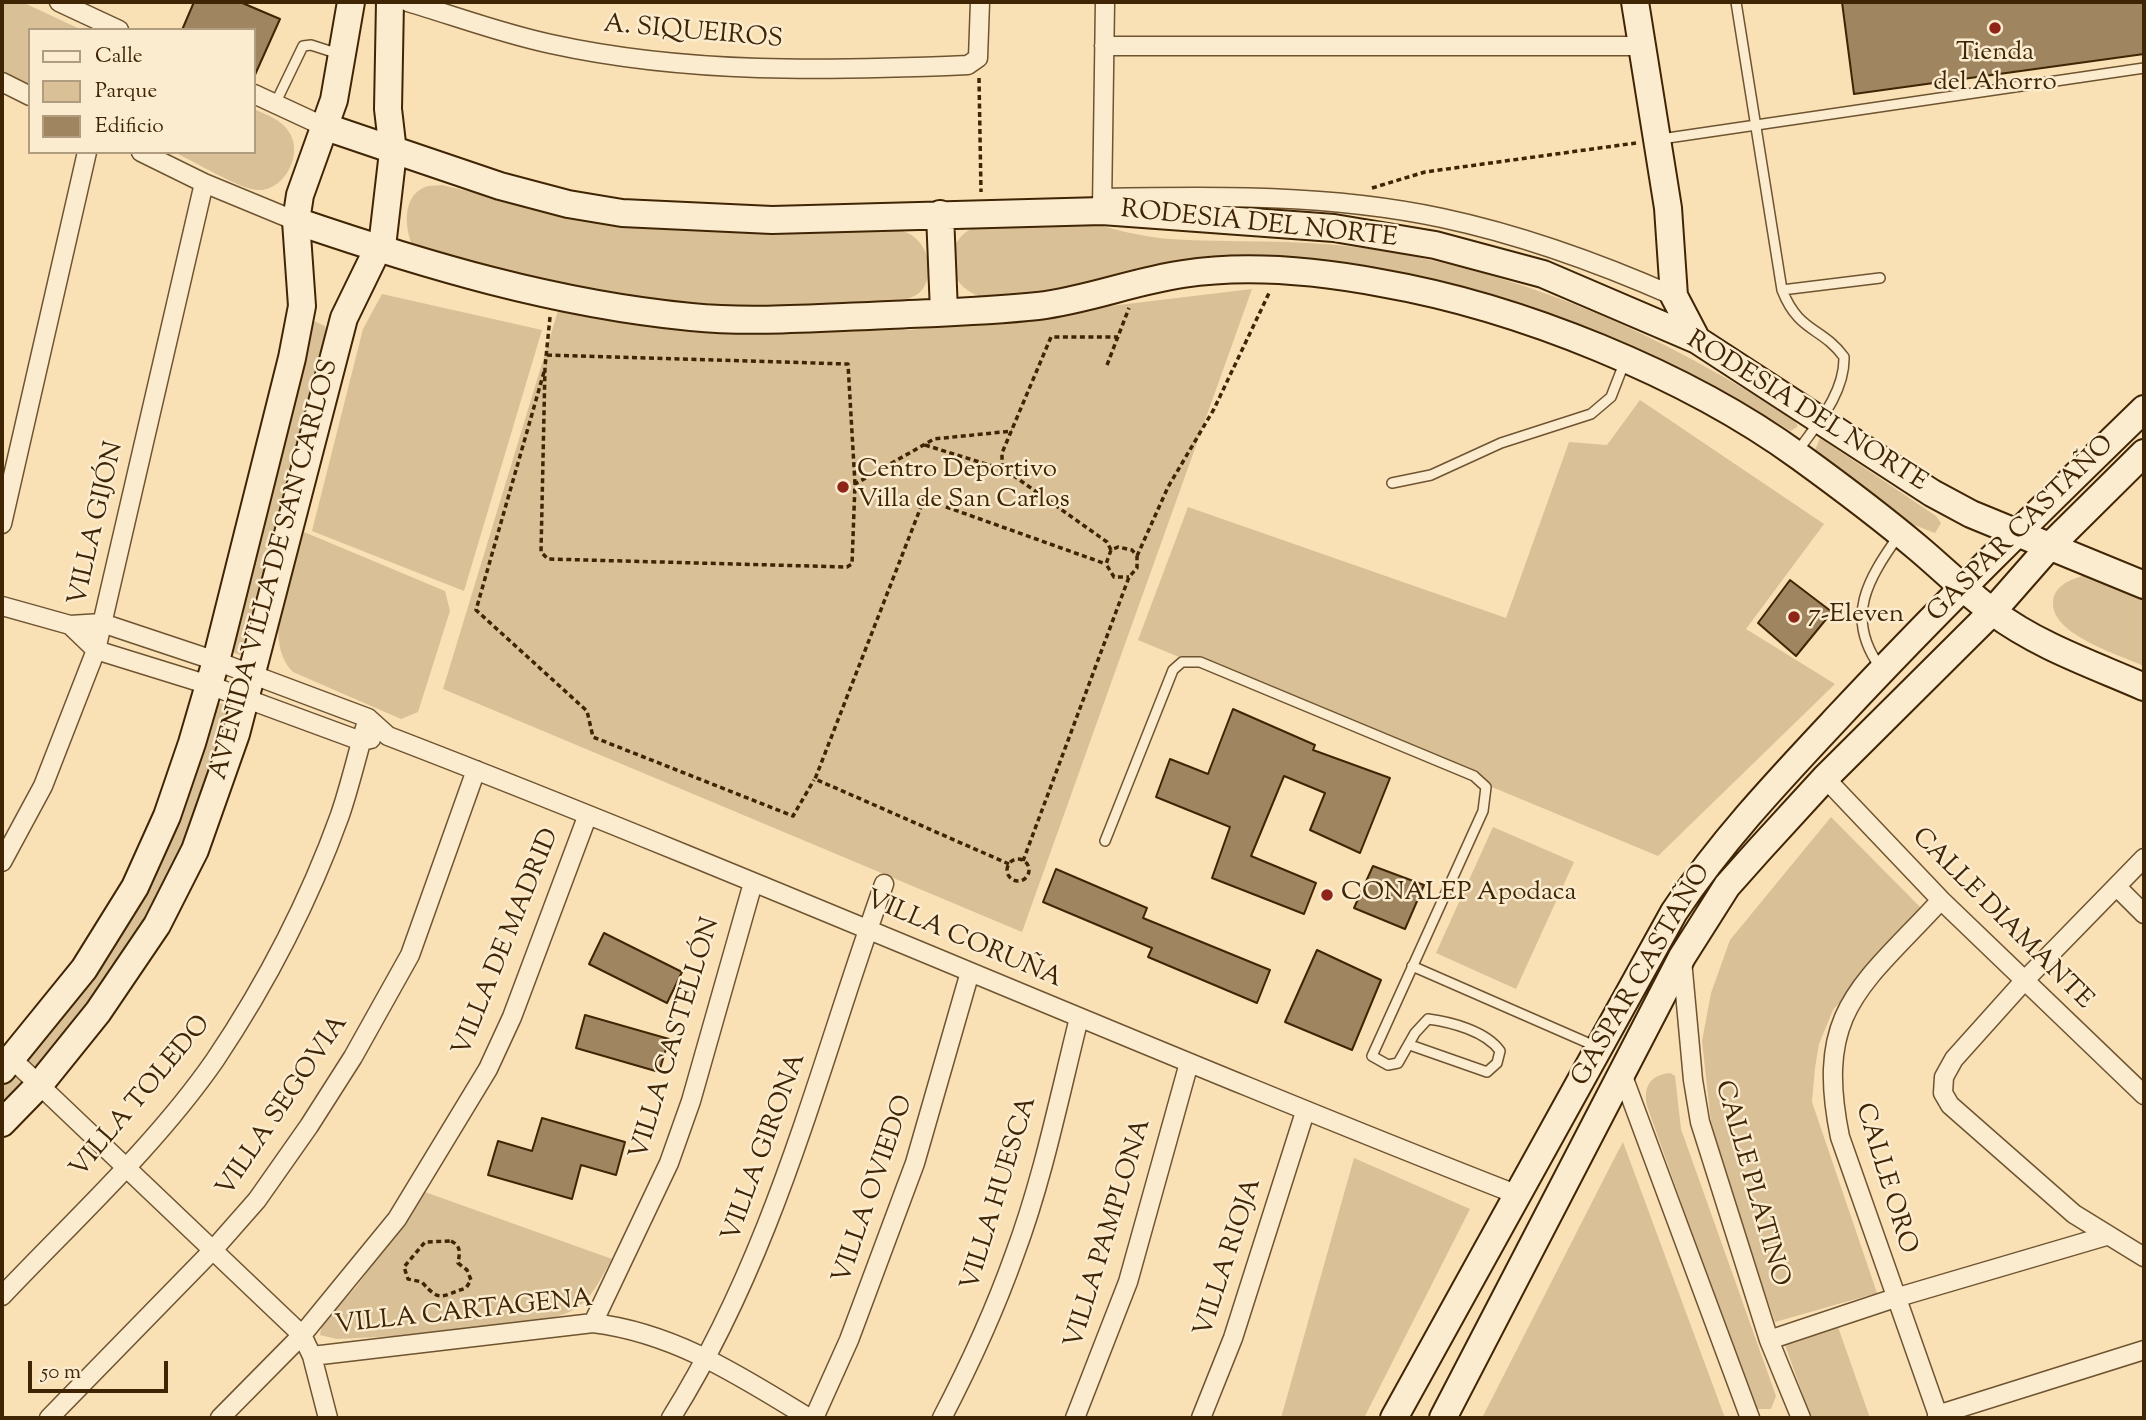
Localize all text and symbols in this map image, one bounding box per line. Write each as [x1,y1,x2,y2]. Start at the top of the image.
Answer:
street label: A. SIQUEIROS [602,11,784,57]
marker: Tienda del Ahorro [1987,20,2003,36]
legend [28,28,256,154]
place label: Tienda del Ahorro [1933,39,2057,100]
text: Calle [95,42,143,72]
text: Parque [95,77,157,107]
text: Edificio [95,112,164,142]
street label: RODESIA DEL NORTE [1119,196,1399,256]
street label: RODESIA DEL NORTE [1680,326,1932,500]
street label: AVENIDA VILLA DE SAN CARLOS [205,356,347,784]
street label: GASPAR CASTAÑO [1922,430,2122,630]
street label: VILLA GIJÓN [64,439,132,609]
place label: Centro Deportivo Villa de San Carlos [857,456,1070,518]
marker: Centro Deportivo Villa de San Carlos [835,479,851,495]
place label: 7-Eleven [1808,601,1904,633]
marker: 7-Eleven [1786,609,1802,625]
street label: CALLE DIAMANTE [1904,823,2098,1017]
street label: VILLA DE MADRID [448,825,568,1061]
street label: GASPAR CASTAÑO [1567,859,1719,1093]
place label: CONALEP Apodaca [1341,879,1576,911]
street label: VILLA CORUÑA [860,886,1066,996]
marker: CONALEP Apodaca [1319,887,1335,903]
street label: VILLA CASTELLÓN [625,914,729,1164]
street label: VILLA SEGOVIA [212,1010,356,1204]
street label: VILLA TOLEDO [65,1011,219,1185]
street label: VILLA GIRONA [717,1049,815,1247]
street label: CALLE PLATINO [1706,1078,1794,1290]
street label: VILLA OVIEDO [828,1092,922,1288]
street label: VILLA HUESCA [957,1093,1045,1295]
street label: CALLE ORO [1846,1100,1922,1258]
street label: VILLA PAMPLONA [1060,1115,1160,1353]
street label: VILLA RIOJA [1190,1175,1270,1341]
street label: VILLA CARTAGENA [334,1285,594,1343]
scale bar [32,1346,172,1390]
text: 50 m [41,1358,81,1388]

